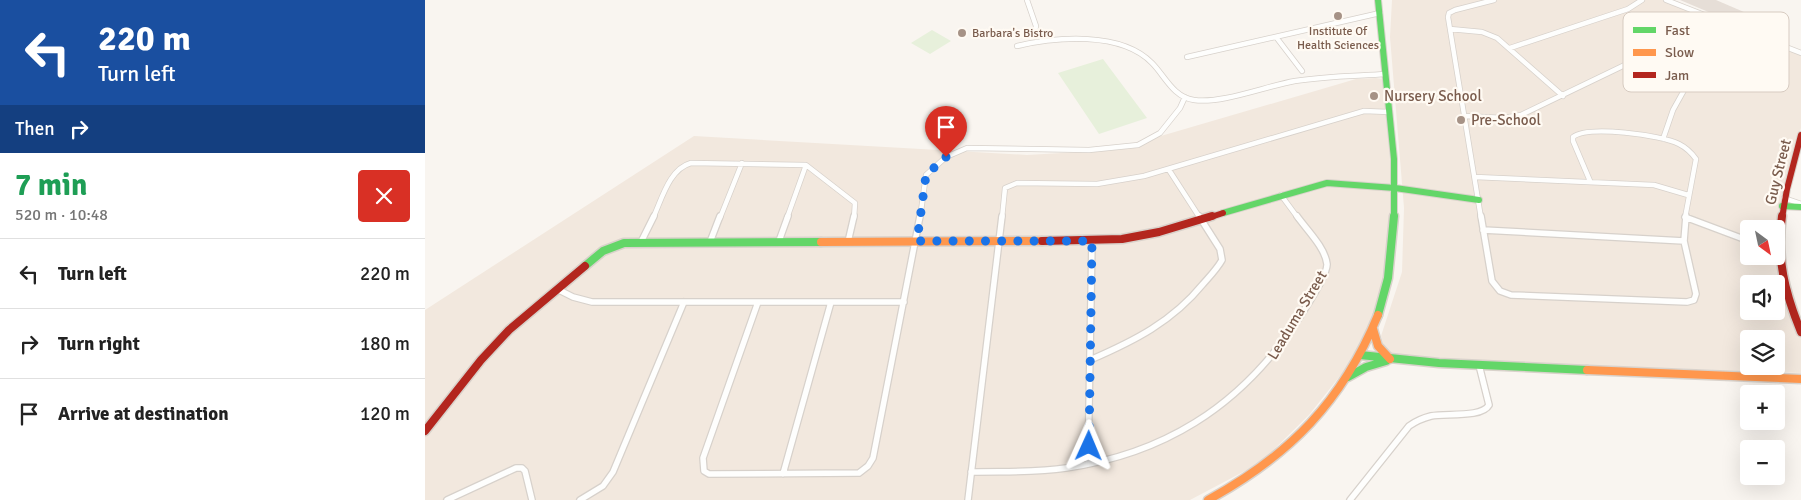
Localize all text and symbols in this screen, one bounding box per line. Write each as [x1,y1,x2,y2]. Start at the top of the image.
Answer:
marker: Institute Of Health Sciences [1332,10,1344,22]
legend [1623,12,1789,92]
text: 220 m [98,17,191,60]
icon: left [15,20,80,85]
text: Fast [1665,22,1690,39]
place label: Institute Of Health Sciences [1297,24,1379,53]
place label: Barbara's Bistro [972,26,1053,41]
marker: Barbara's Bistro [956,27,968,39]
text: Slow [1665,44,1694,61]
text: Turn left [98,60,176,87]
text: Jam [1665,67,1689,84]
place label: Nursery School [1384,87,1482,105]
marker: Nursery School [1368,90,1380,102]
pin [925,106,967,157]
place label: Pre-School [1471,111,1541,129]
icon: arrive [932,113,960,141]
marker: Pre-School [1455,114,1467,126]
icon: right [65,115,93,143]
text: Then [15,117,55,141]
street label: Guy Street [1761,137,1795,207]
text: 7 min [15,167,87,204]
button: close [358,170,410,222]
text: 520 m · 10:48 [15,205,108,225]
north arrow [1740,220,1785,265]
map controls [1740,220,1785,485]
icon: left [15,260,43,288]
text: Turn left [58,262,127,286]
text: 220 m [360,262,410,286]
street label: Leaduma Street [1263,267,1331,363]
button: sound [1740,275,1785,320]
icon: right [15,330,43,358]
button: layers [1740,330,1785,375]
text: Turn right [58,332,140,356]
text: 180 m [360,332,410,356]
button: + [1740,385,1785,430]
icon: arrive [15,400,43,428]
text: Arrive at destination [58,402,229,426]
text: 120 m [360,402,410,426]
position arrow [1062,419,1114,471]
button: − [1740,440,1785,485]

